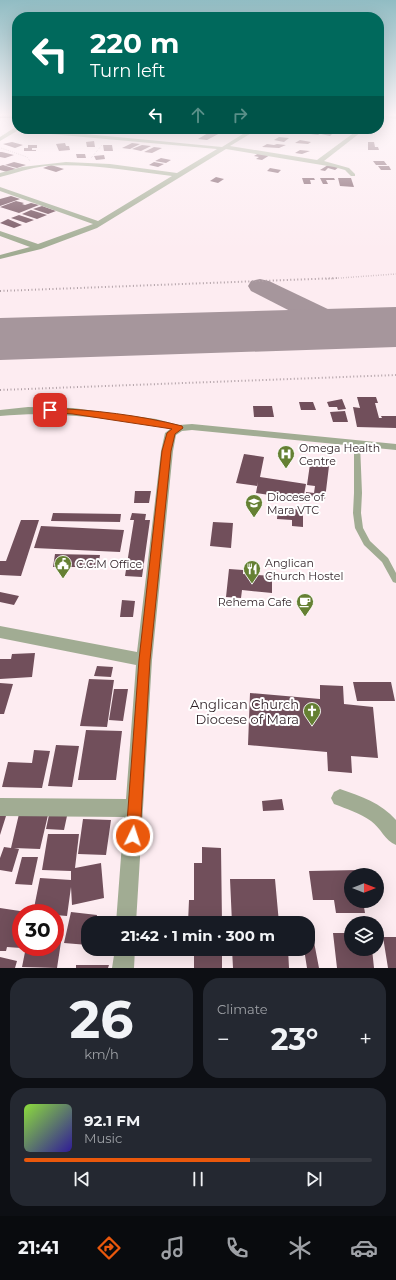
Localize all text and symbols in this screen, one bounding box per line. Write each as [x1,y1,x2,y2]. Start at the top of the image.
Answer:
text: 220 m [90,26,179,60]
icon: left [24,28,76,80]
text: Turn left [90,60,165,82]
icon: left [145,104,167,126]
icon: ahead [187,104,209,126]
icon: right [229,104,251,126]
pin [33,393,67,427]
icon: arrive [39,399,61,421]
place label: Omega Health Centre [299,441,380,468]
hospital icon: Omega Health Centre [276,444,296,469]
place label: Diocese of Mara VTC [267,490,325,517]
school or university icon: Diocese of Mara VTC [244,493,264,518]
public building icon: C.C.M Office [53,554,73,579]
place label: Anglican Church Hostel [265,556,343,583]
place label: C.C.M Office [76,557,142,571]
restaurant icon: Anglican Church Hostel [242,559,262,584]
cafe icon: Rehema Cafe [295,592,315,617]
place label: Rehema Cafe [218,595,292,609]
place label: Anglican Church Diocese of Mara [190,696,299,727]
church icon: Anglican Church Diocese of Mara [302,701,322,726]
position arrow [112,815,154,857]
north arrow [344,868,384,908]
map controls [344,868,384,956]
speed limit sign: 30 [12,904,64,956]
button: layers [344,916,384,956]
text: 21:42 · 1 min · 300 m [121,926,275,945]
text: 26 [70,988,133,1051]
text: Climate [217,1001,268,1017]
text: 23° [271,1021,318,1058]
text: − [217,1026,230,1053]
text: + [359,1026,372,1053]
text: km/h [84,1046,119,1062]
text: 92.1 FM [84,1111,140,1130]
text: Music [84,1130,122,1146]
icon: previous [71,1168,93,1190]
icon: pause [187,1168,209,1190]
icon: next [303,1168,325,1190]
icon: directions [95,1234,123,1262]
icon: music [159,1234,187,1262]
icon: phone [223,1234,251,1262]
icon: climate [286,1234,314,1262]
icon: car [350,1234,378,1262]
text: 21:41 [18,1237,59,1259]

